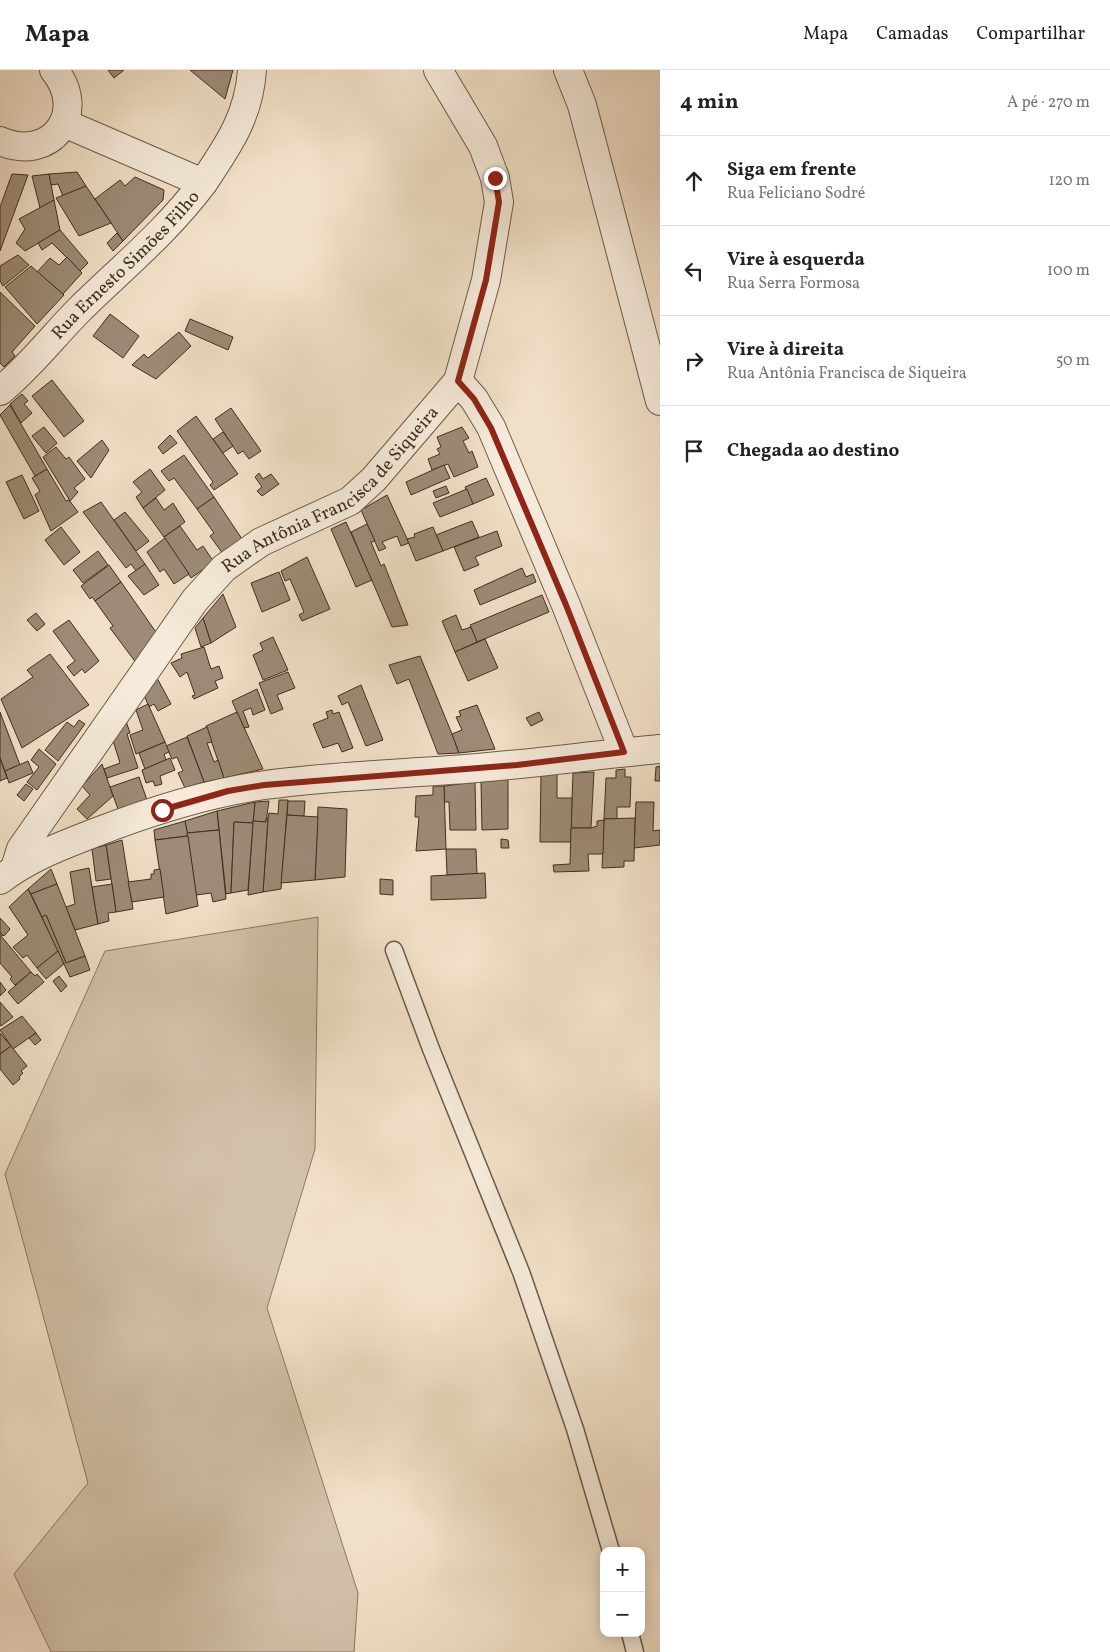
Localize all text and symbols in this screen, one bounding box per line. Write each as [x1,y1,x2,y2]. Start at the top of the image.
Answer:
text: Mapa [25,18,90,52]
text: Mapa [803,22,848,47]
text: Camadas [876,22,949,47]
text: Compartilhar [977,22,1085,47]
text: 4 min [680,88,739,117]
text: A pé · 270 m [1007,92,1090,114]
text: Siga em frente [727,157,856,183]
route end [484,167,507,190]
icon: ahead [680,167,708,195]
text: 120 m [1048,170,1090,192]
text: Rua Feliciano Sodré [727,183,865,205]
street label: Rua Ernesto Simões Filho [46,186,206,346]
text: Vire à esquerda [727,247,865,273]
icon: left [680,257,708,285]
text: 100 m [1047,260,1090,282]
text: Rua Serra Formosa [727,273,860,295]
text: Vire à direita [727,337,844,363]
icon: right [680,347,708,375]
text: 50 m [1056,350,1090,372]
text: Rua Antônia Francisca de Siqueira [727,363,967,385]
street label: Rua Antônia Francisca de Siqueira [217,401,445,580]
icon: arrive [680,437,708,465]
text: Chegada ao destino [727,438,899,464]
route start [151,799,174,822]
map controls [600,1547,645,1637]
button: + [600,1547,645,1592]
button: − [600,1592,645,1637]

